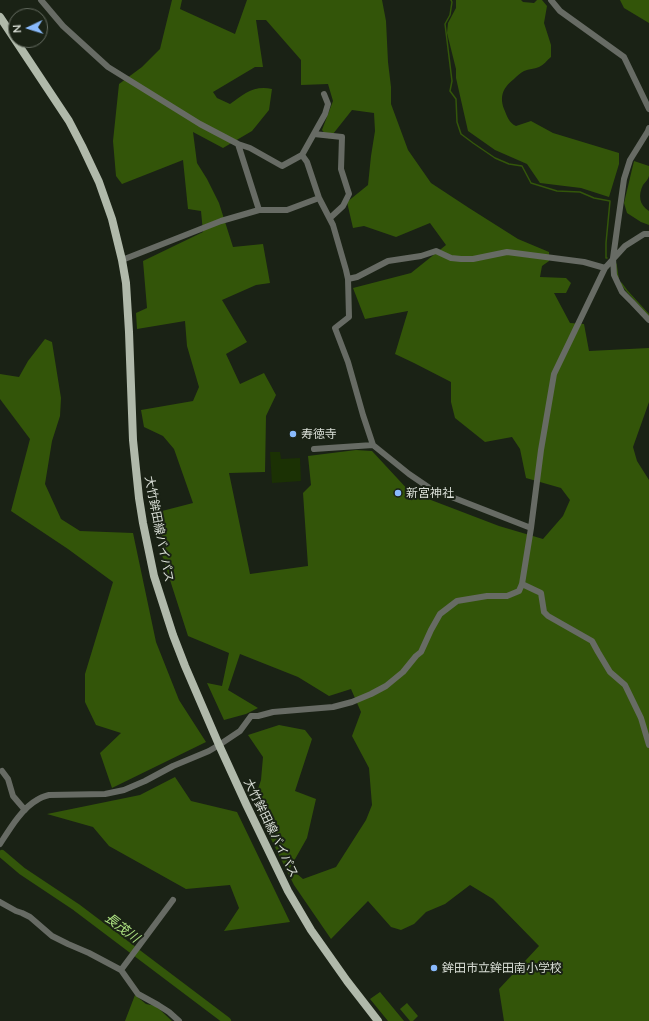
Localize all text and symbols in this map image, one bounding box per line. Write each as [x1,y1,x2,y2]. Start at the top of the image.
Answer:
north arrow [8,8,48,48]
text: N [10,24,23,33]
place label: 寿徳寺 [301,427,337,441]
marker: 寿徳寺 [288,429,298,439]
street label: 大竹鉾田線バイパス [142,475,176,583]
place label: 新宮神社 [406,486,454,500]
marker: 新宮神社 [393,488,403,498]
street label: 大竹鉾田線バイパス [241,776,301,880]
water label: 長茂川 [102,910,142,946]
place label: 鉾田市立鉾田南小学校 [442,961,562,975]
marker: 鉾田市立鉾田南小学校 [429,963,439,973]

